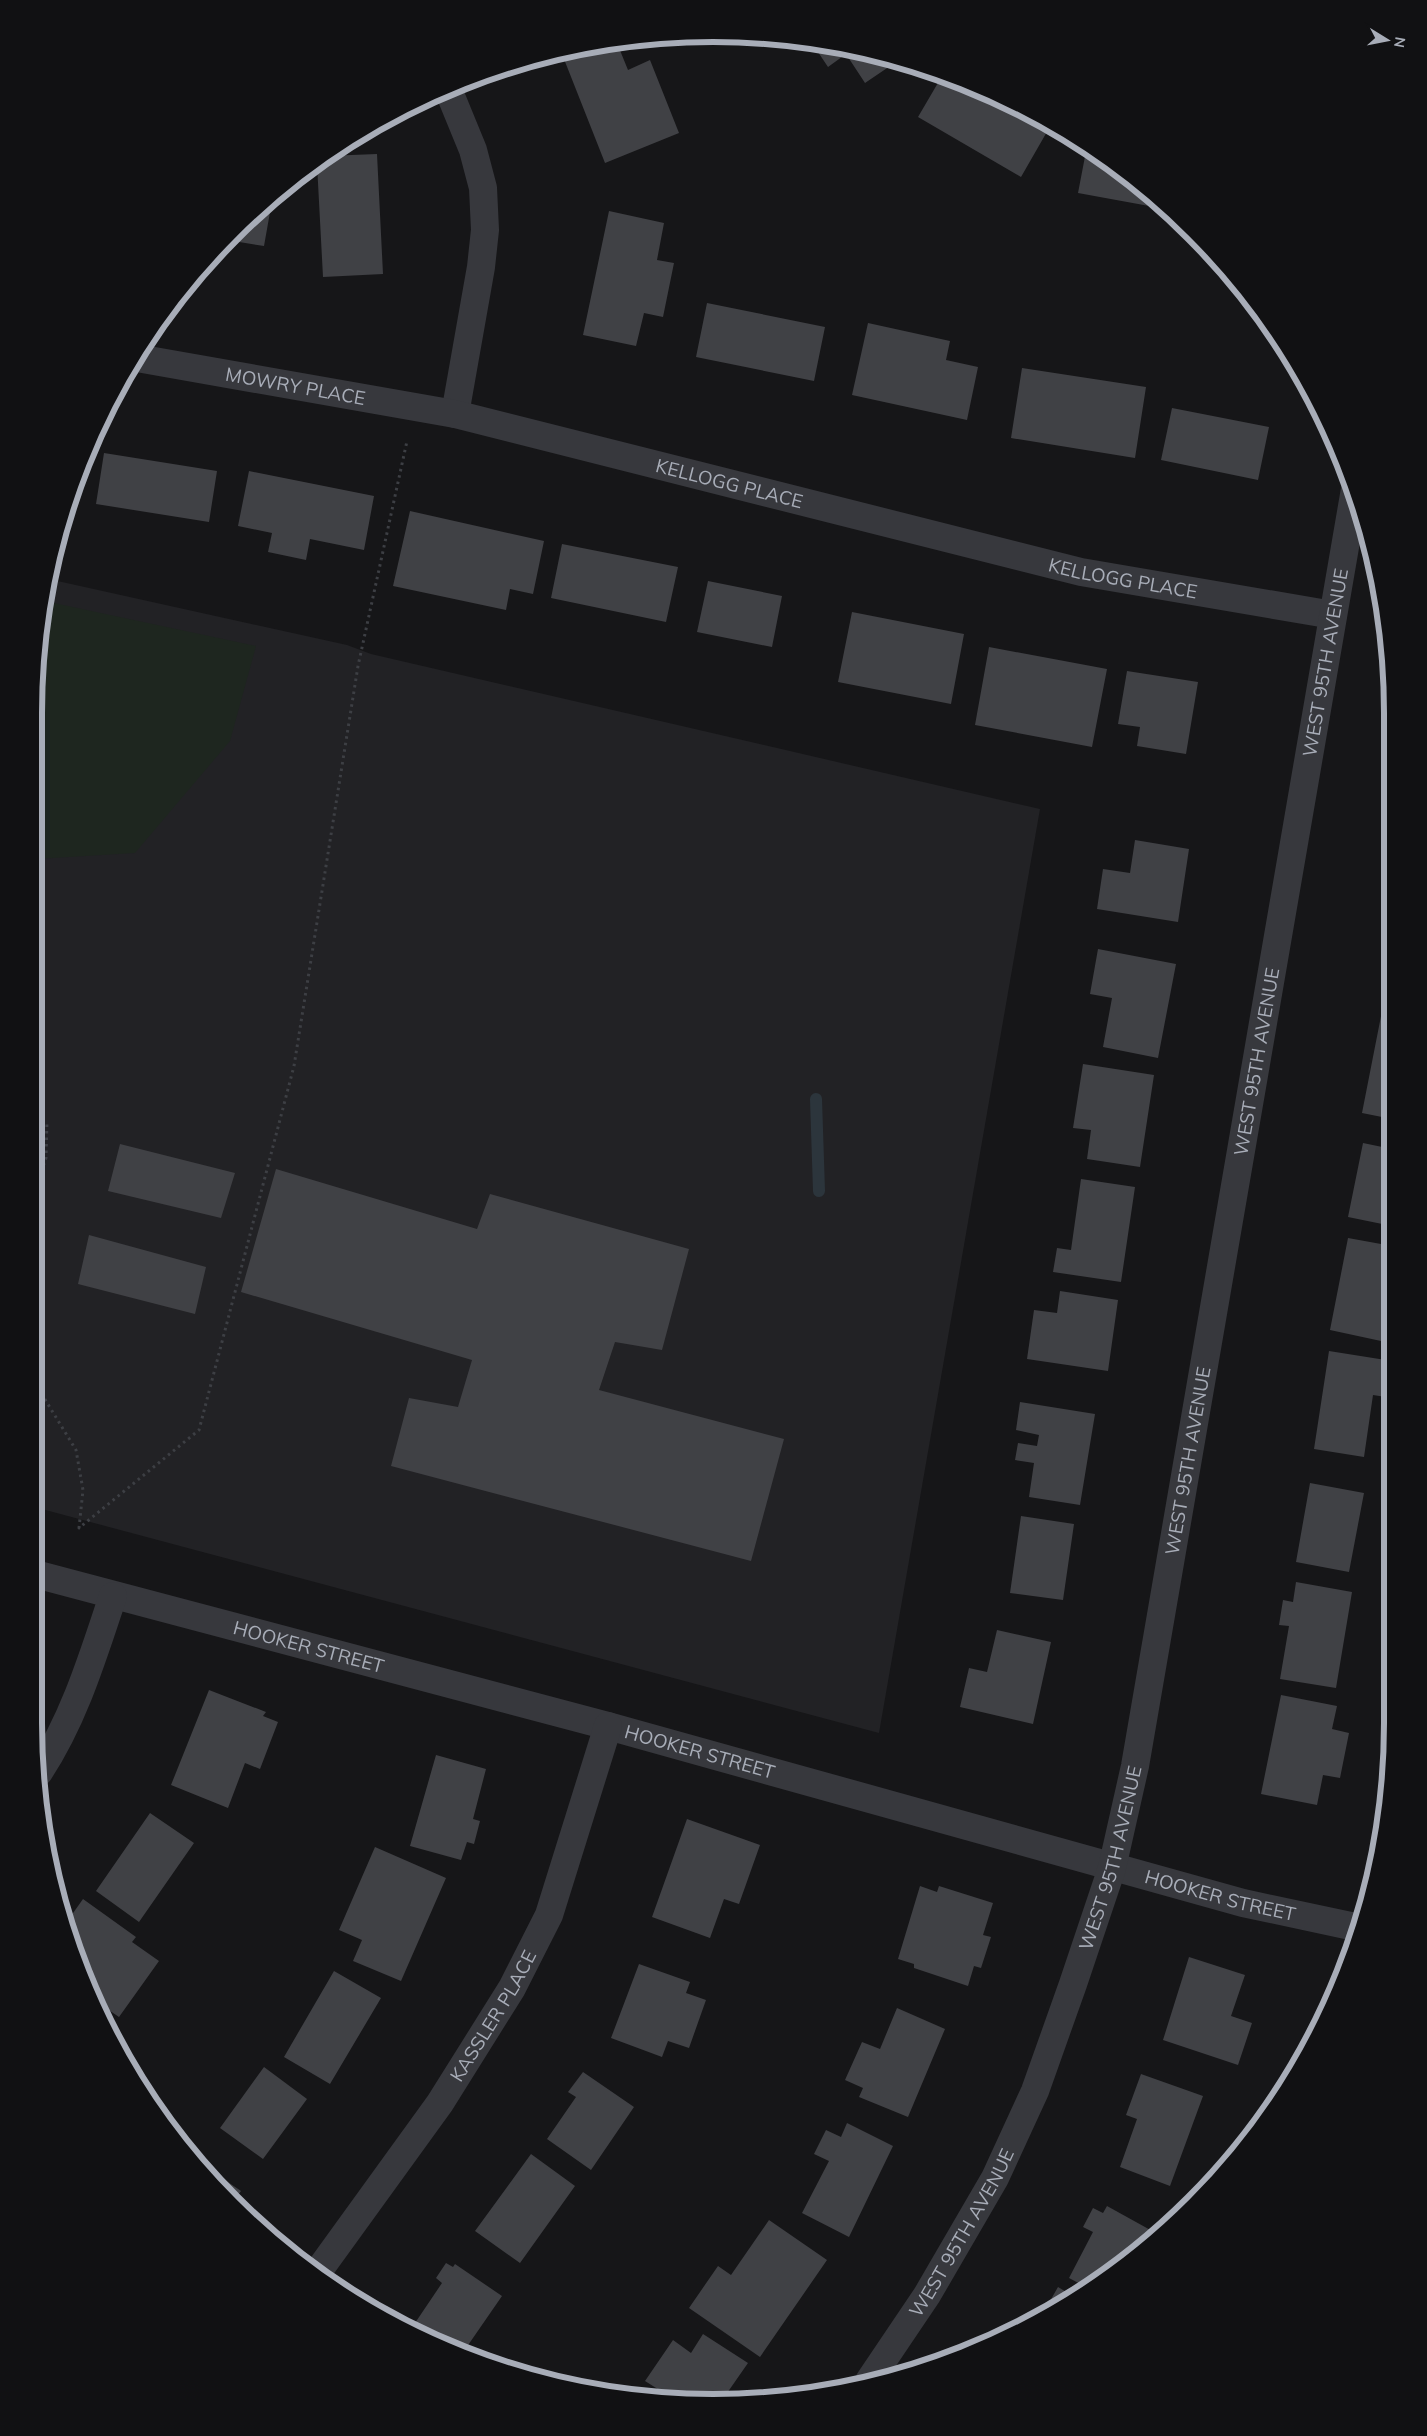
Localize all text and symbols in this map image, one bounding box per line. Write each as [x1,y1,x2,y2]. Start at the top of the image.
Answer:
north arrow [1362,15,1412,65]
text: N [1390,35,1410,49]
street label: MOWRY PLACE [224,362,367,410]
street label: KELLOGG PLACE [653,453,806,513]
street label: KELLOGG PLACE [1046,552,1199,604]
street label: WEST 95TH AVENUE [1297,567,1353,759]
street label: WEST 95TH AVENUE [1228,966,1284,1158]
street label: WEST 95TH AVENUE [1160,1365,1216,1557]
street label: HOOKER STREET [231,1615,387,1678]
street label: HOOKER STREET [622,1719,778,1784]
street label: WEST 95TH AVENUE [1073,1763,1147,1953]
street label: HOOKER STREET [1142,1864,1298,1926]
street label: KASSLER PLACE [445,1946,541,2086]
street label: WEST 95TH AVENUE [904,2145,1019,2322]

